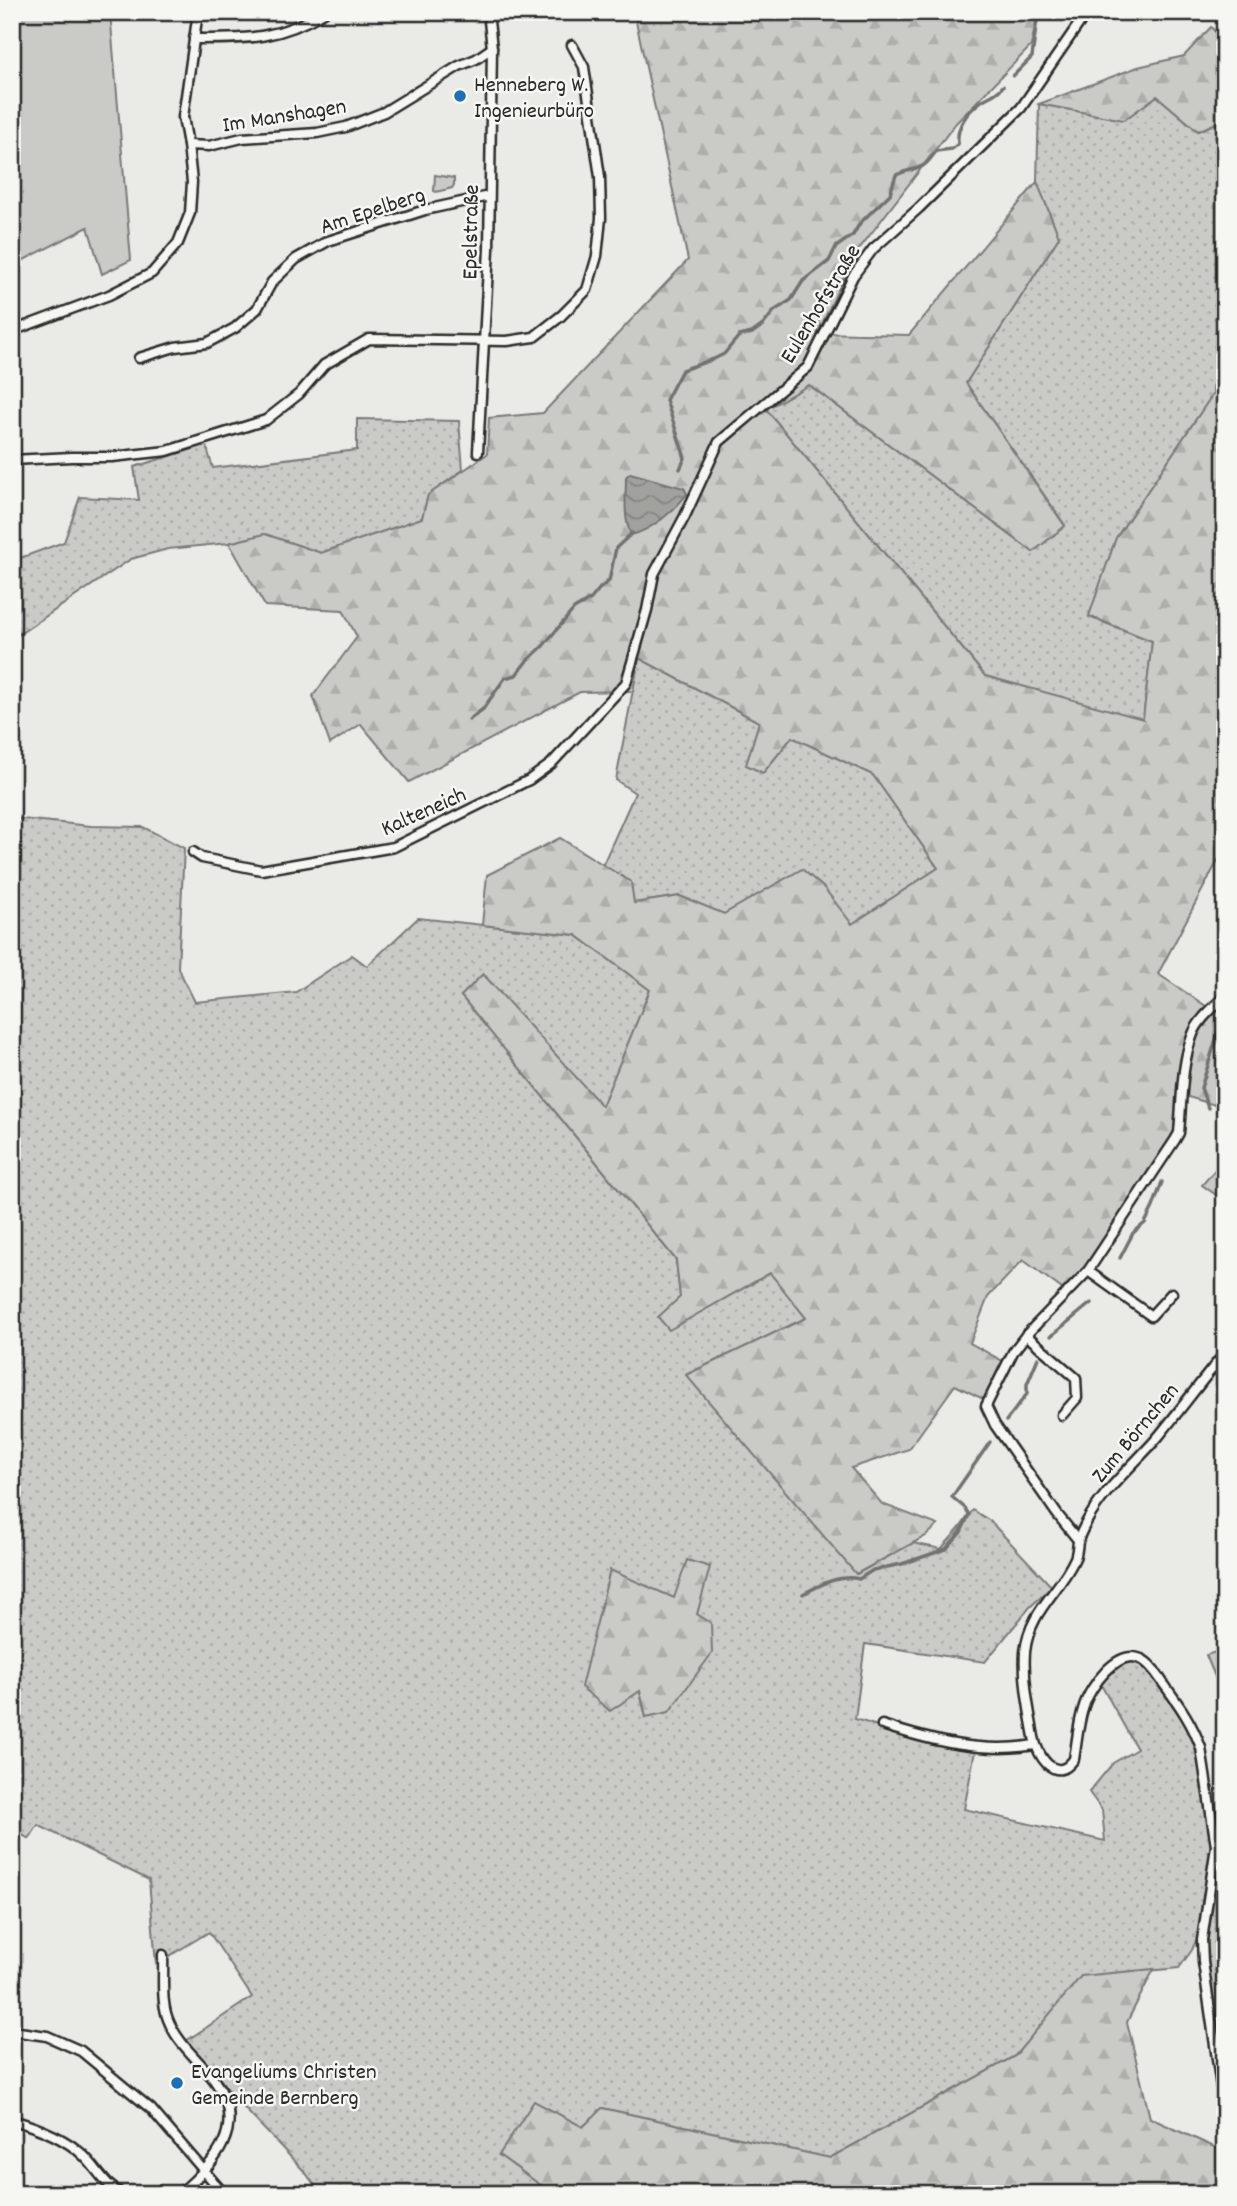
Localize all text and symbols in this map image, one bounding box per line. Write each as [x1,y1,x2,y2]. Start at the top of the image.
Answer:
place label: Henneberg W. Ingenieurbüro [474,70,594,129]
marker: Henneberg W. Ingenieurbüro [452,88,468,104]
street label: Im Manshagen [220,91,349,144]
street label: Am Epelberg [316,180,430,245]
street label: Epelstraße [455,184,490,280]
street label: Eulenhofstraße [773,239,871,371]
street label: Kalteneich [376,780,472,847]
street label: Zum Börnchen [1085,1377,1189,1492]
place label: Evangeliums Christen Gemeinde Bernberg [191,2057,377,2116]
marker: Evangeliums Christen Gemeinde Bernberg [169,2075,185,2091]

